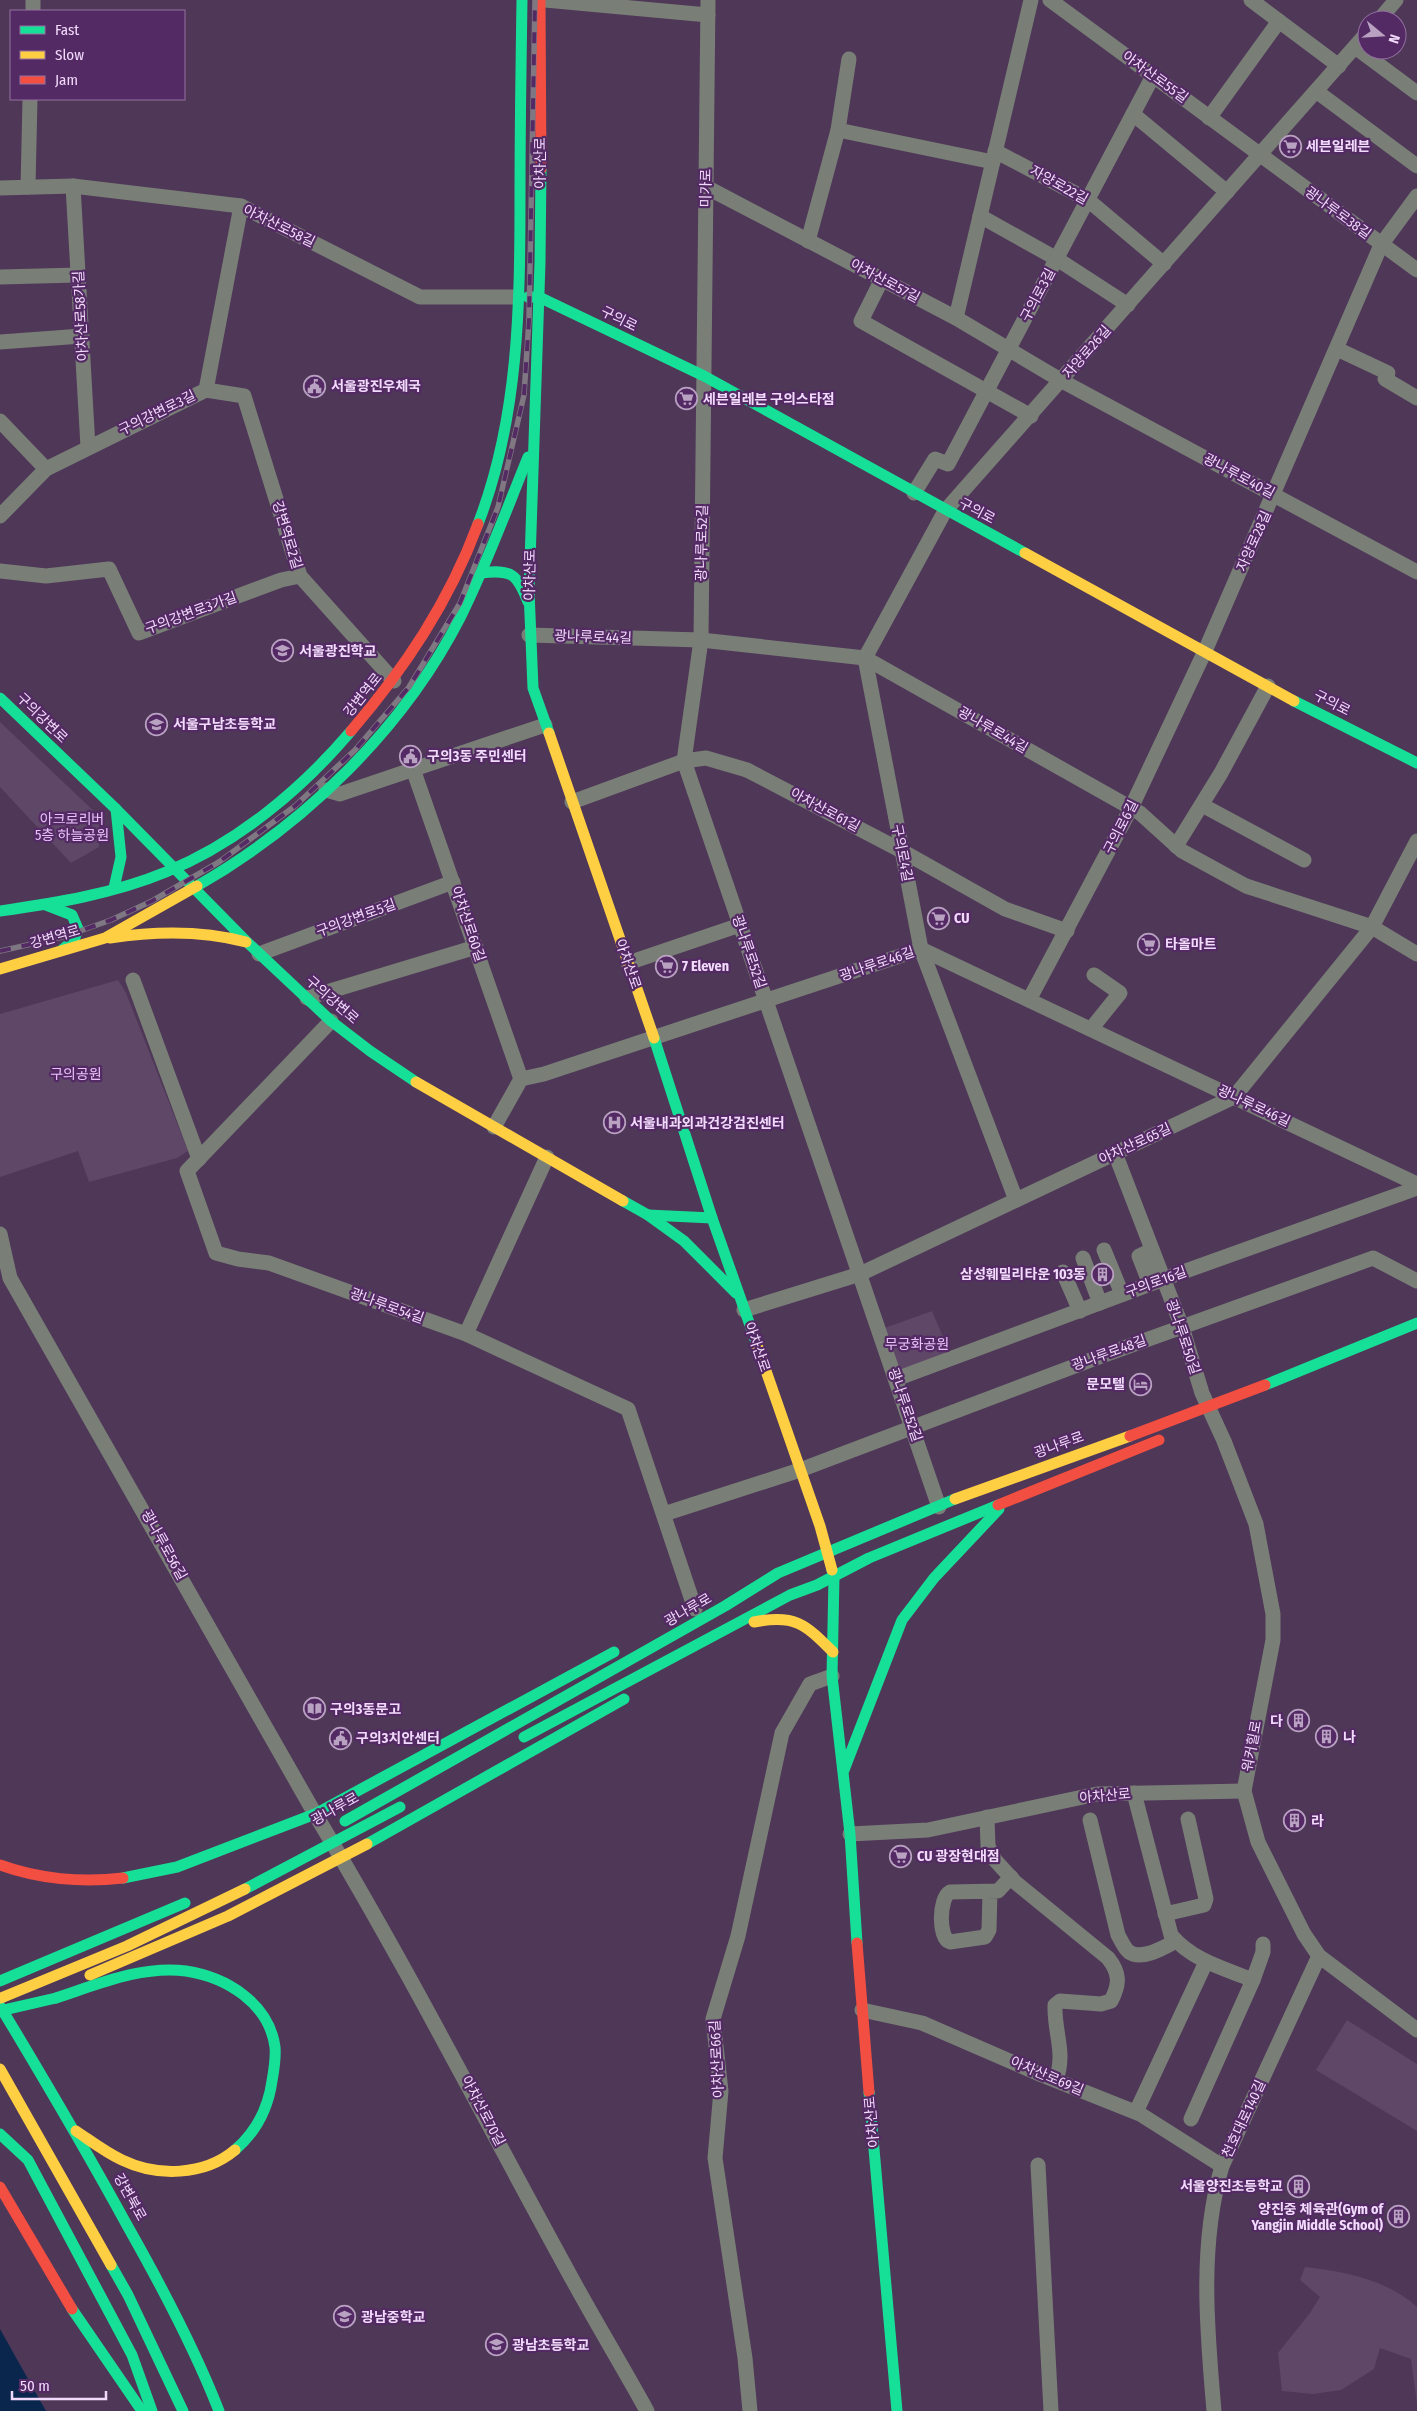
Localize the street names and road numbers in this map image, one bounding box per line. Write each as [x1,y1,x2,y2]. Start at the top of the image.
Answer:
street label: 아차산로55길 [1119,47,1191,107]
street label: 아차산로 [532,137,549,189]
street label: 자양로22길 [1027,162,1091,208]
street label: 미가로 [697,168,715,207]
street label: 광나루로38길 [1302,183,1374,243]
street label: 아차산로58길 [240,201,318,251]
street label: 아차산로57길 [847,256,923,306]
street label: 구의로3길 [1017,265,1059,325]
street label: 아차산로58가길 [70,270,92,362]
street label: 구의로 [598,303,640,335]
street label: 자양로26길 [1059,322,1115,382]
street label: 구의강변로3길 [116,387,198,439]
street label: 광나루로40길 [1200,450,1278,502]
street label: 구의로 [956,494,998,528]
street label: 강변역로2길 [269,499,305,571]
street label: 광나루로52길 [693,504,711,582]
street label: 자양로28길 [1233,508,1275,574]
street label: 아차산로 [521,549,539,601]
street label: 구의강변로3가길 [143,589,239,637]
street label: 광나루로44길 [554,627,632,647]
street label: 강변역로 [340,670,386,720]
street label: 구의로 [1311,687,1353,719]
street label: 구의강변로 [13,690,71,747]
street label: 광나루로44길 [955,703,1031,757]
street label: 아차산로61길 [787,785,863,835]
street label: 구의로6길 [1100,797,1142,857]
street label: 구의로4길 [888,823,916,883]
street label: 아차산로60길 [447,884,489,964]
street label: 구의강변로5길 [314,896,398,940]
street label: 광나루로52길 [728,913,770,991]
street label: 강변역로 [28,922,82,952]
street label: 아차산로 [612,937,644,991]
street label: 광나루로46길 [837,943,917,985]
street label: 구의강변로 [302,972,362,1028]
street label: 광나루로46길 [1215,1082,1293,1130]
street label: 아차산로65길 [1096,1120,1174,1168]
street label: 구의로16길 [1123,1263,1189,1301]
street label: 광나루로54길 [348,1285,426,1327]
street label: 광나루로50길 [1162,1297,1204,1377]
street label: 아차산로 [741,1320,773,1374]
street label: 광나루로48길 [1069,1332,1149,1374]
street label: 광나루로52길 [884,1366,926,1444]
street label: 광나루로 [1032,1428,1086,1462]
street label: 광나루로56길 [138,1507,190,1583]
street label: 광나루로 [661,1590,715,1630]
street label: 워커힐로 [1239,1719,1265,1773]
street label: 아차산로 [1079,1785,1132,1807]
street label: 광나루로 [308,1789,362,1829]
street label: 아차산로66길 [706,2019,728,2099]
street label: 아차산로69길 [1008,2053,1086,2099]
street label: 아차산로70길 [457,2073,509,2149]
street label: 천호대로140길 [1219,2077,1269,2161]
street label: 아차산로 [861,2095,883,2148]
street label: 강변북로 [110,2170,150,2224]

